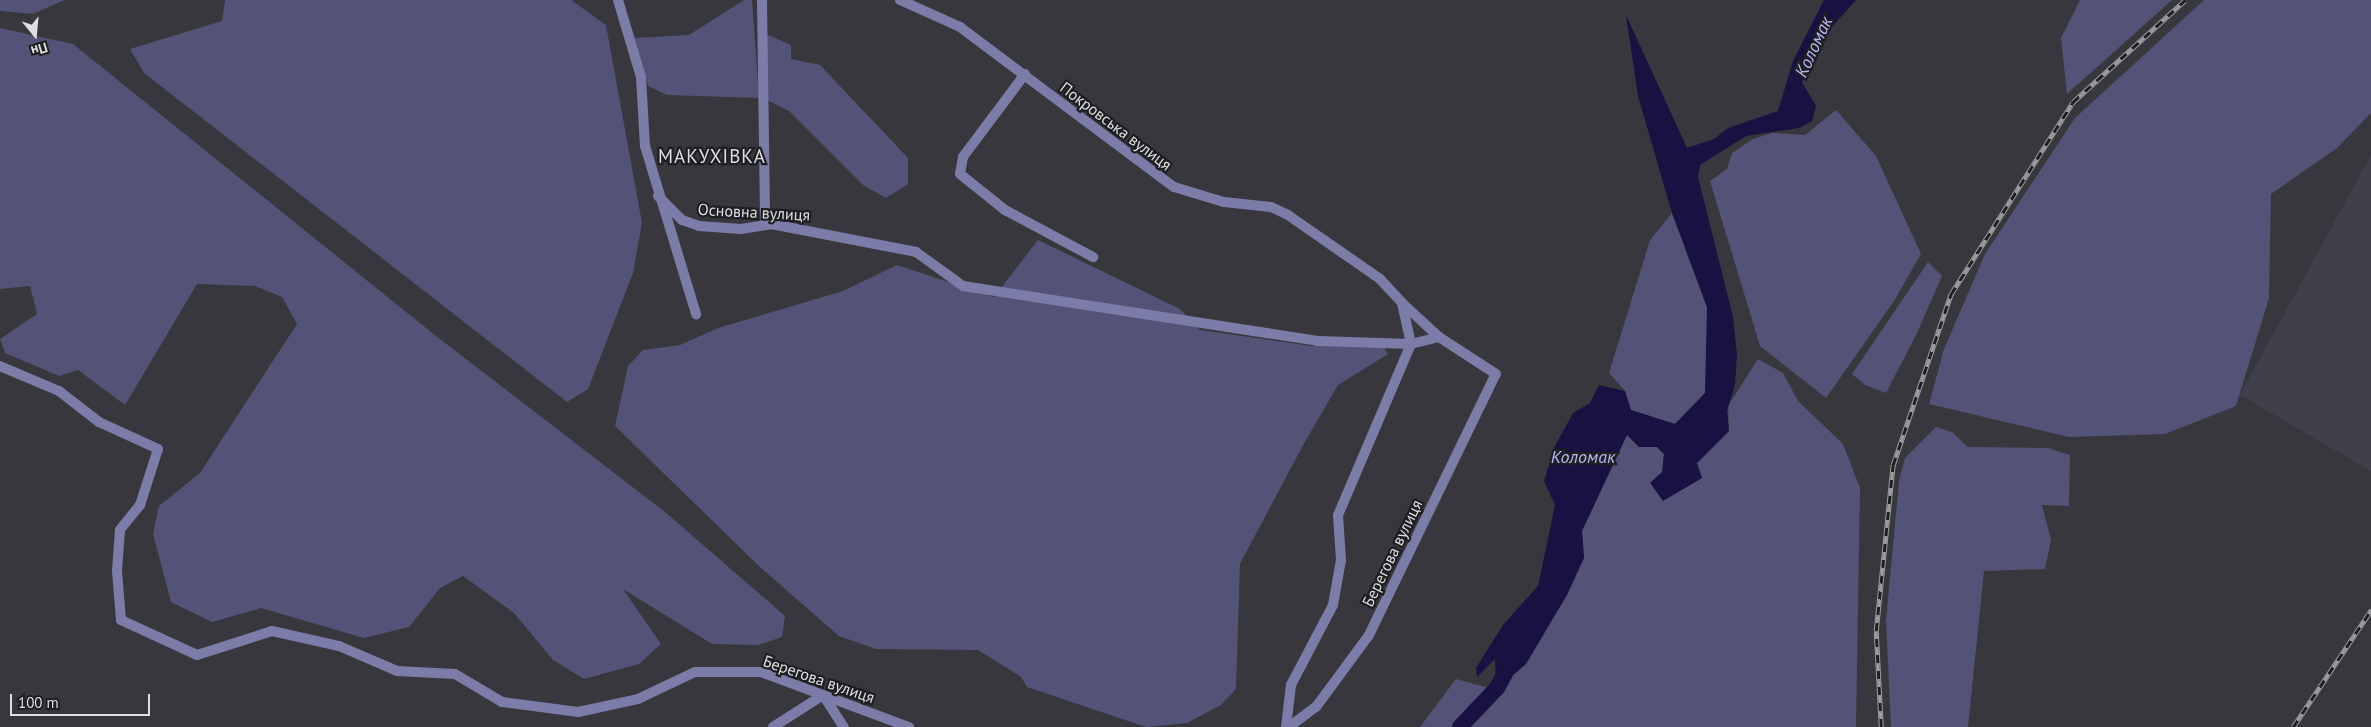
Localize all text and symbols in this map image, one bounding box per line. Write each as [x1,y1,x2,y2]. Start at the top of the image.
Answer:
north arrow [10,10,60,60]
water label: Коломак [1791,13,1837,81]
text: Пн [29,38,50,60]
street label: Покровська вулиця [1056,78,1176,174]
district label: МАКУХІВКА [657,146,767,168]
street label: Основна вулиця [697,199,811,225]
water label: Коломак [1551,446,1615,468]
street label: Берегова вулиця [1358,496,1426,610]
street label: Берегова вулиця [761,651,877,707]
scale bar [12,684,152,716]
text: 100 m [18,693,59,712]

